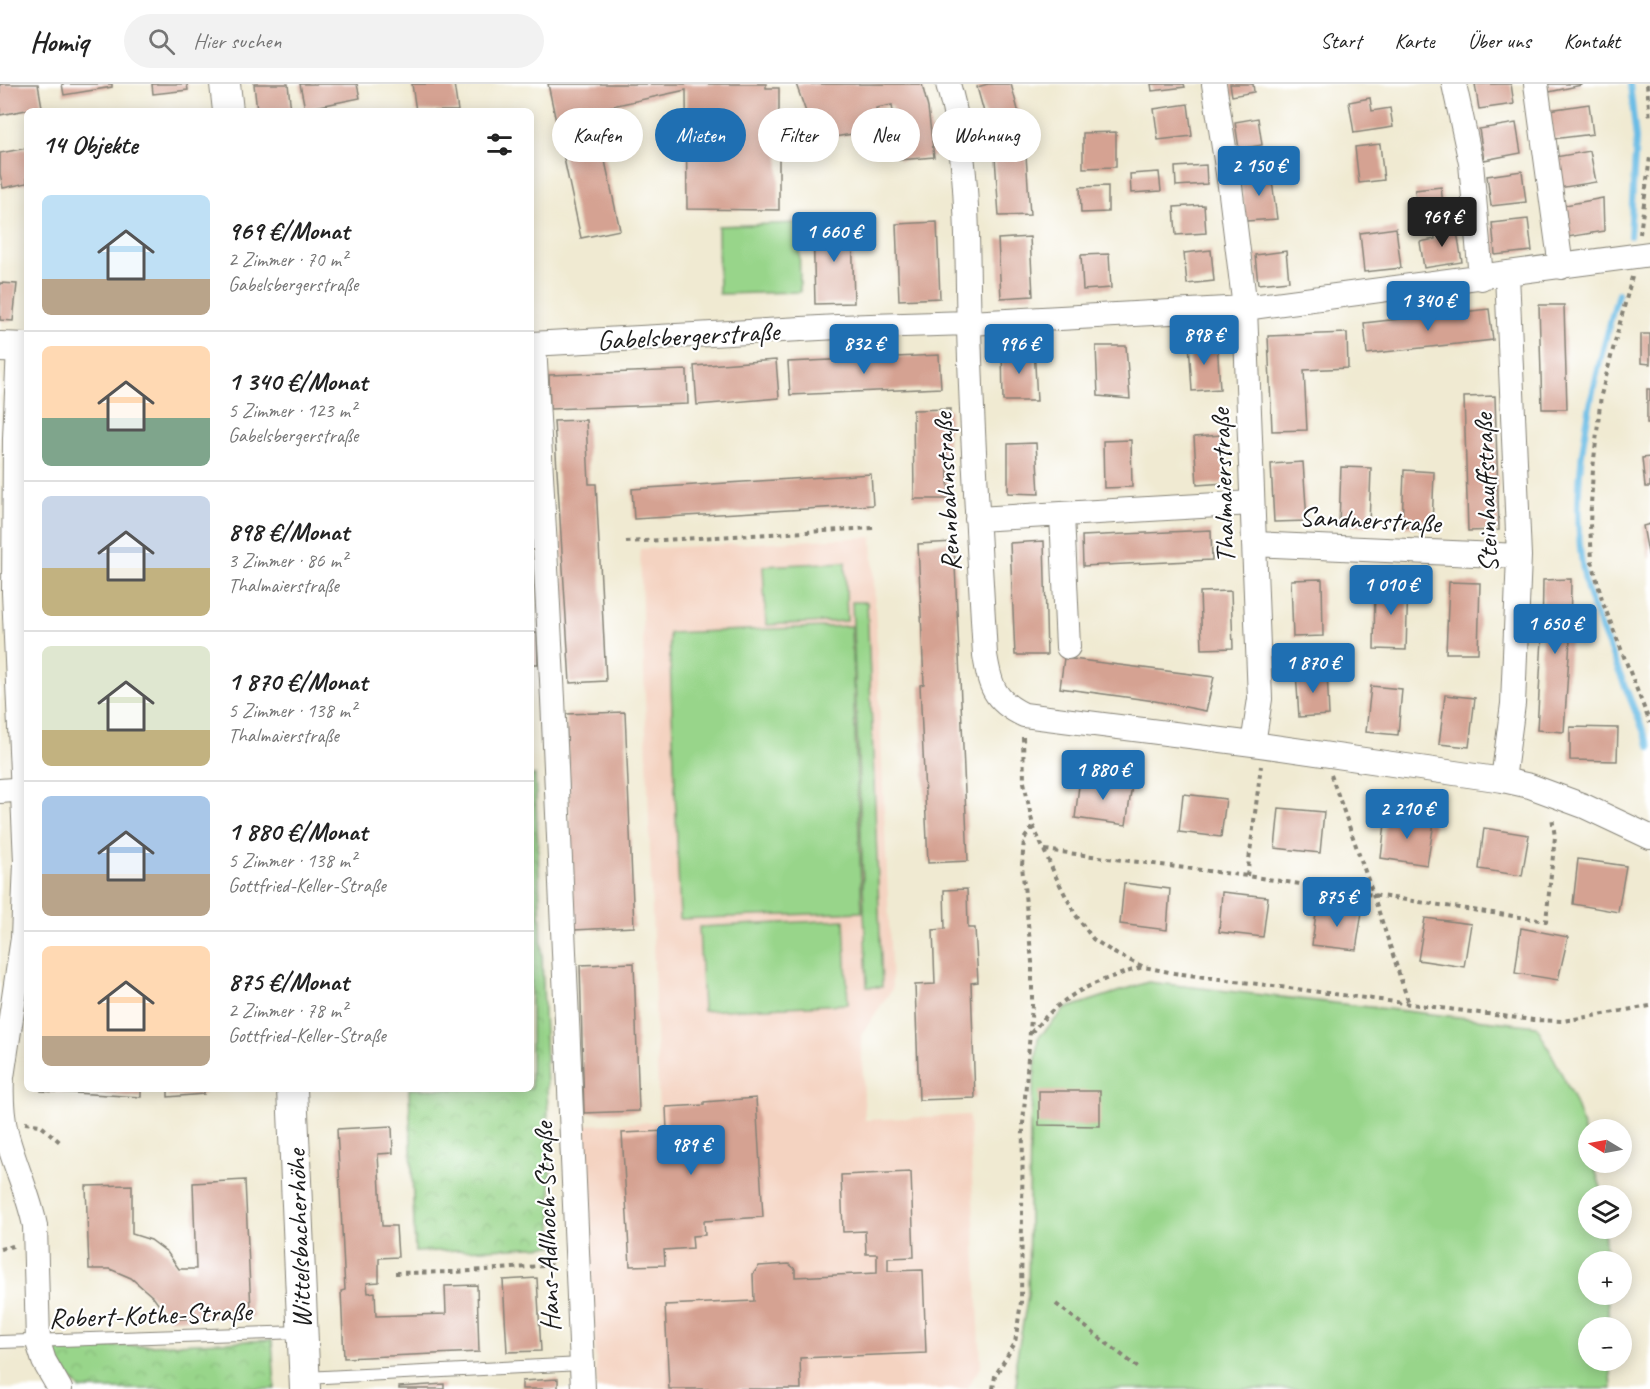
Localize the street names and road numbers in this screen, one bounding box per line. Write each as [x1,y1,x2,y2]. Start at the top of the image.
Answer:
street label: Gabelsbergerstraße [596,313,782,358]
street label: Thalmaierstraße [1202,406,1243,564]
street label: Rennbahnstraße [925,410,968,572]
street label: Steinhauffstraße [1465,411,1506,573]
street label: Sandnerstraße [1298,498,1443,541]
street label: Hans-Adlhoch-Straße [525,1120,568,1332]
street label: Wittelsbacherhöhe [278,1147,319,1329]
street label: Robert-Kothe-Straße [48,1293,254,1336]

